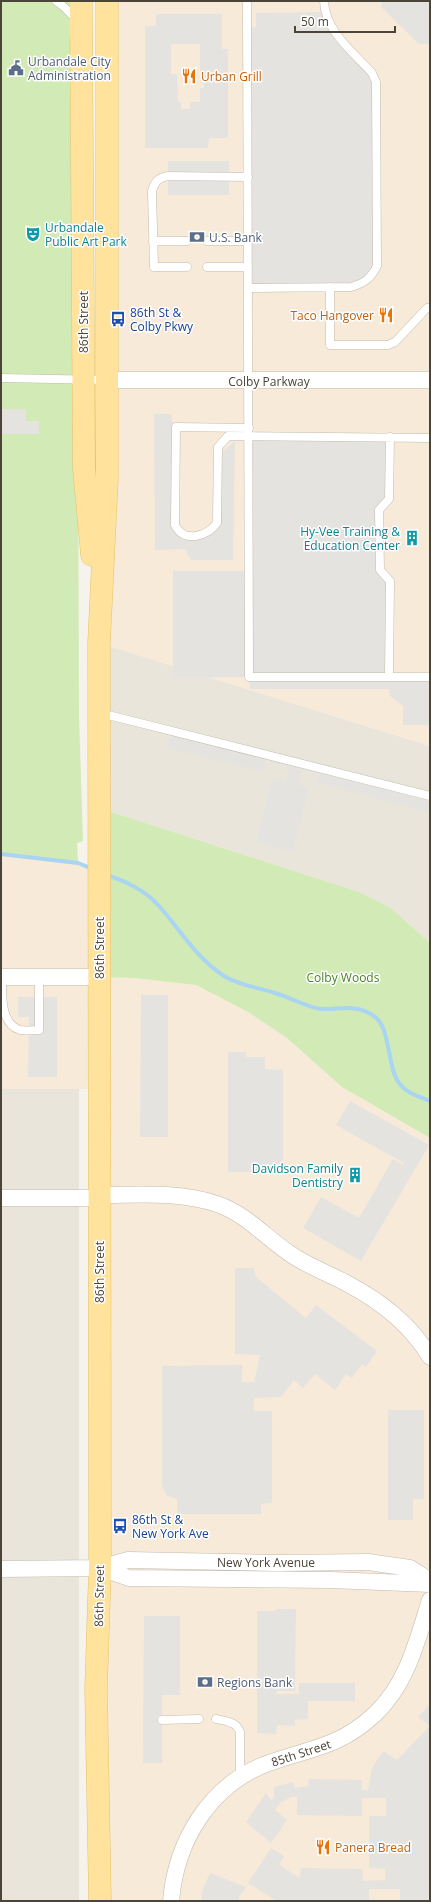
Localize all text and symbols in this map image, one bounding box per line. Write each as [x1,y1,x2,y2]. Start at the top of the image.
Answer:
scale bar [295,8,395,34]
text: 50 m [301,13,329,30]
place label: Urbandale City Administration [28,53,112,84]
public building icon: Urbandale City Administration [7,59,25,77]
restaurant icon: Urban Grill [180,67,198,85]
place label: Urban Grill [201,68,262,85]
place label: Urbandale Public Art Park [45,219,128,250]
theatre icon: Urbandale Public Art Park [24,225,42,243]
bank icon: U.S. Bank [188,228,206,246]
place label: U.S. Bank [209,229,263,246]
street label: 86th Street [75,291,92,353]
place label: 86th St & Colby Pkwy [130,304,194,335]
restaurant icon: Taco Hangover [377,306,395,324]
place label: Taco Hangover [290,307,374,324]
bus stop icon: 86th St & Colby Pkwy [109,310,127,328]
street label: Colby Parkway [228,373,311,390]
place label: Hy-Vee Training & Education Center [300,523,400,554]
building icon: Hy-Vee Training & Education Center [403,529,421,547]
street label: 86th Street [91,917,108,979]
park label: Colby Woods [307,969,380,986]
place label: Davidson Family Dentistry [252,1160,344,1191]
building icon: Davidson Family Dentistry [346,1166,364,1184]
street label: 86th Street [91,1241,108,1303]
place label: 86th St & New York Ave [132,1511,209,1542]
bus stop icon: 86th St & New York Ave [111,1517,129,1535]
street label: New York Avenue [217,1554,315,1571]
street label: 86th Street [90,1565,108,1627]
bank icon: Regions Bank [196,1673,214,1691]
place label: Regions Bank [217,1674,293,1691]
street label: 85th Street [269,1735,333,1771]
restaurant icon: Panera Bread [314,1838,332,1856]
place label: Panera Bread [335,1839,411,1856]

